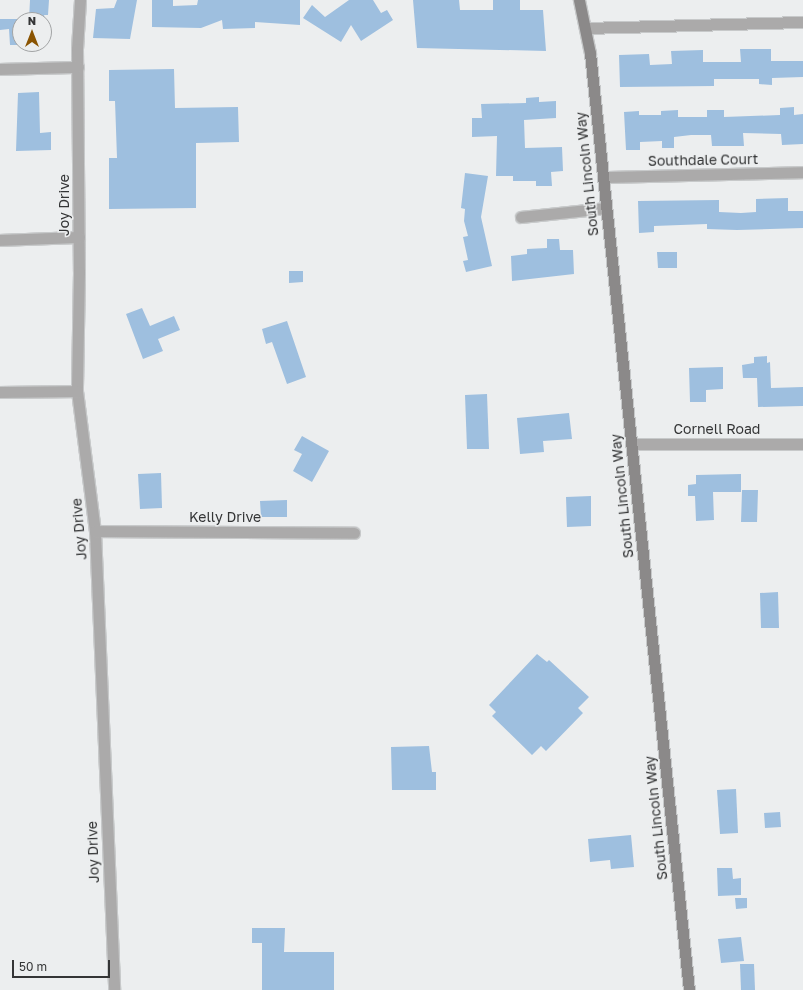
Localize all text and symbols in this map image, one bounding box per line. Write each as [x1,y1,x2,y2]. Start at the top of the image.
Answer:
north arrow [12,12,52,52]
text: N [28,14,36,27]
street label: South Lincoln Way [572,111,602,237]
street label: Southdale Court [648,151,758,169]
street label: Joy Drive [56,174,72,236]
street label: Cornell Road [674,421,760,437]
street label: South Lincoln Way [607,433,637,559]
street label: Joy Drive [68,497,90,561]
street label: Kelly Drive [189,509,261,525]
street label: South Lincoln Way [641,755,671,881]
street label: Joy Drive [84,821,102,883]
scale bar [14,952,112,978]
text: 50 m [19,959,47,974]

